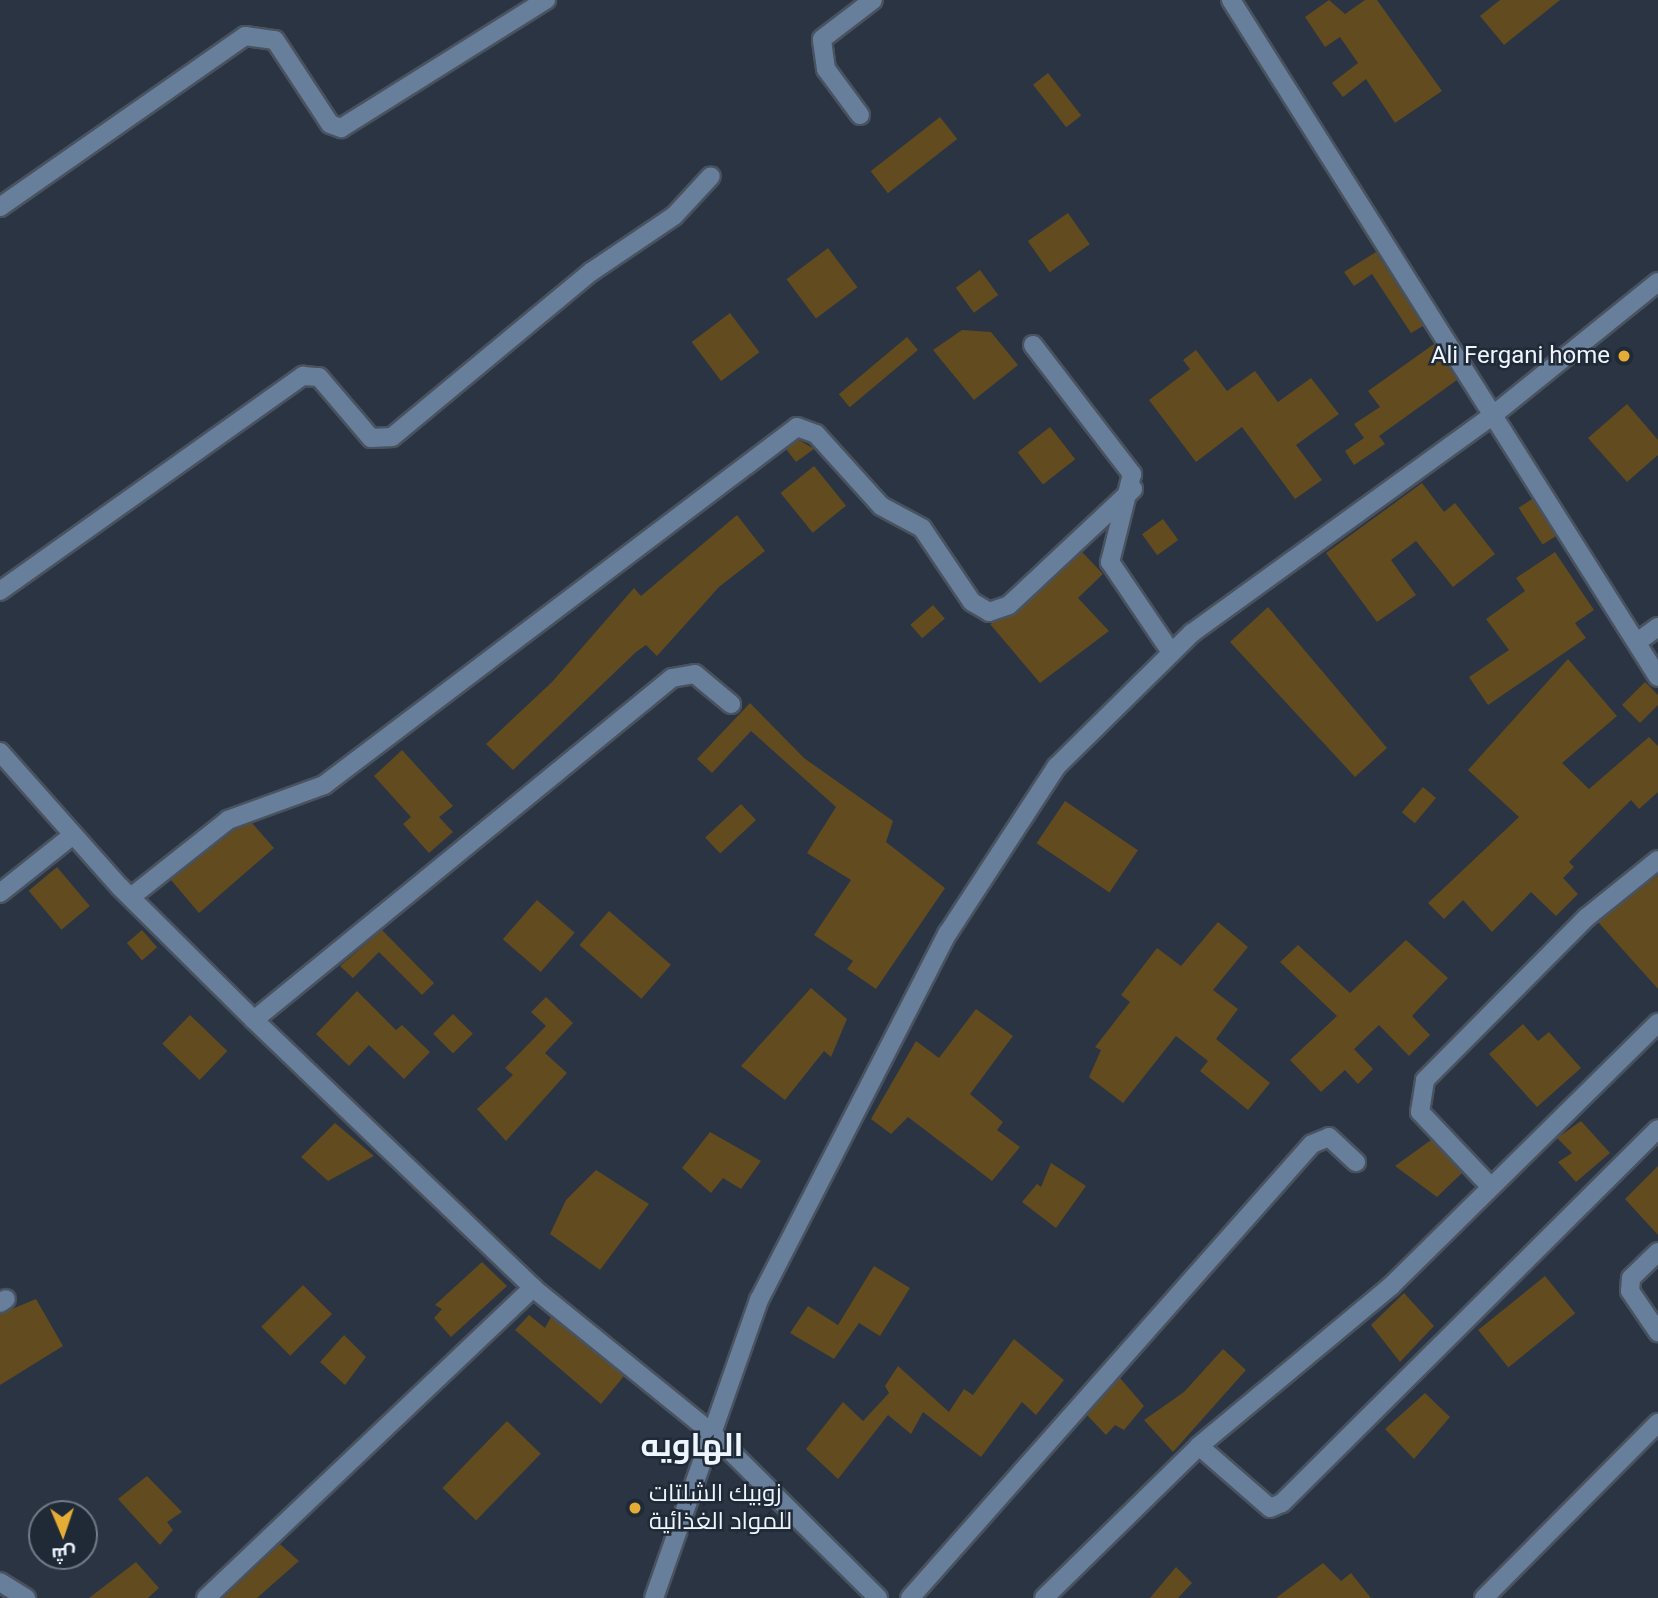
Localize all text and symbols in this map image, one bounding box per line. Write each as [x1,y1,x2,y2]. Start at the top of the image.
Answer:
place label: Ali Fergani home [1431,342,1610,370]
marker: Ali Fergani home [1616,348,1632,364]
district label: الهاويه [640,1426,744,1464]
place label: زوبيك الشلتات للمواد الغذائية [649,1480,792,1536]
north arrow [28,1500,98,1570]
marker: زوبيك الشلتات للمواد الغذائية [627,1500,643,1516]
text: ش [51,1543,76,1566]

